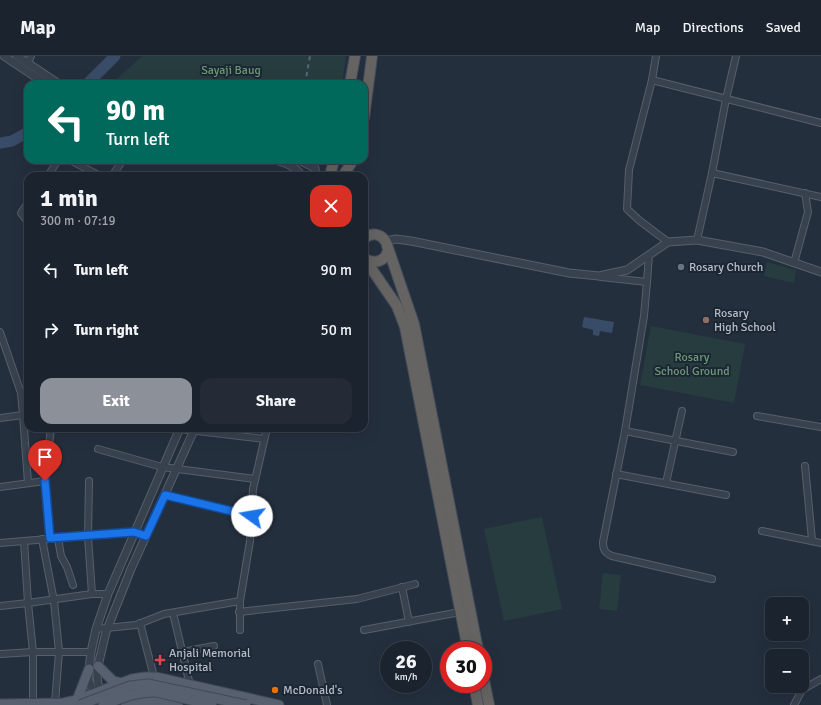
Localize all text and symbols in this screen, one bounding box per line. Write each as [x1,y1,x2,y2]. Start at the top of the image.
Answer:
text: Map [20,16,56,40]
text: Map [635,19,661,36]
text: Directions [683,19,744,36]
text: Saved [766,19,801,36]
park label: Sayaji Baug [201,63,261,78]
text: 90 m [106,94,165,128]
icon: left [40,96,92,148]
text: Turn left [106,128,169,150]
text: 1 min [40,183,98,213]
button: close [310,185,352,227]
text: 300 m · 07:19 [40,213,116,229]
icon: left [40,259,62,281]
place label: Rosary Church [689,260,763,275]
text: Turn left [74,261,128,279]
text: 90 m [321,261,352,279]
marker: Rosary Church [676,262,686,272]
place label: Rosary High School [714,306,776,335]
marker: Rosary High School [701,315,711,325]
icon: right [40,319,62,341]
text: Turn right [74,321,139,339]
text: 50 m [321,321,352,339]
park label: Rosary School Ground [654,350,730,379]
button: Exit [40,378,192,424]
button: Share [200,378,352,424]
pin [28,440,62,481]
icon: arrive [34,446,56,468]
position arrow [231,495,273,537]
map controls [765,597,809,693]
button: + [765,597,809,641]
speed limit sign: 30 [440,641,492,693]
place label: Anjali Memorial Hospital [169,646,251,675]
text: 26 [395,649,417,674]
button: − [765,649,809,693]
marker: Anjali Memorial Hospital [154,654,166,666]
text: km/h [395,671,417,683]
place label: McDonald's [283,683,343,698]
marker: McDonald's [270,685,280,695]

